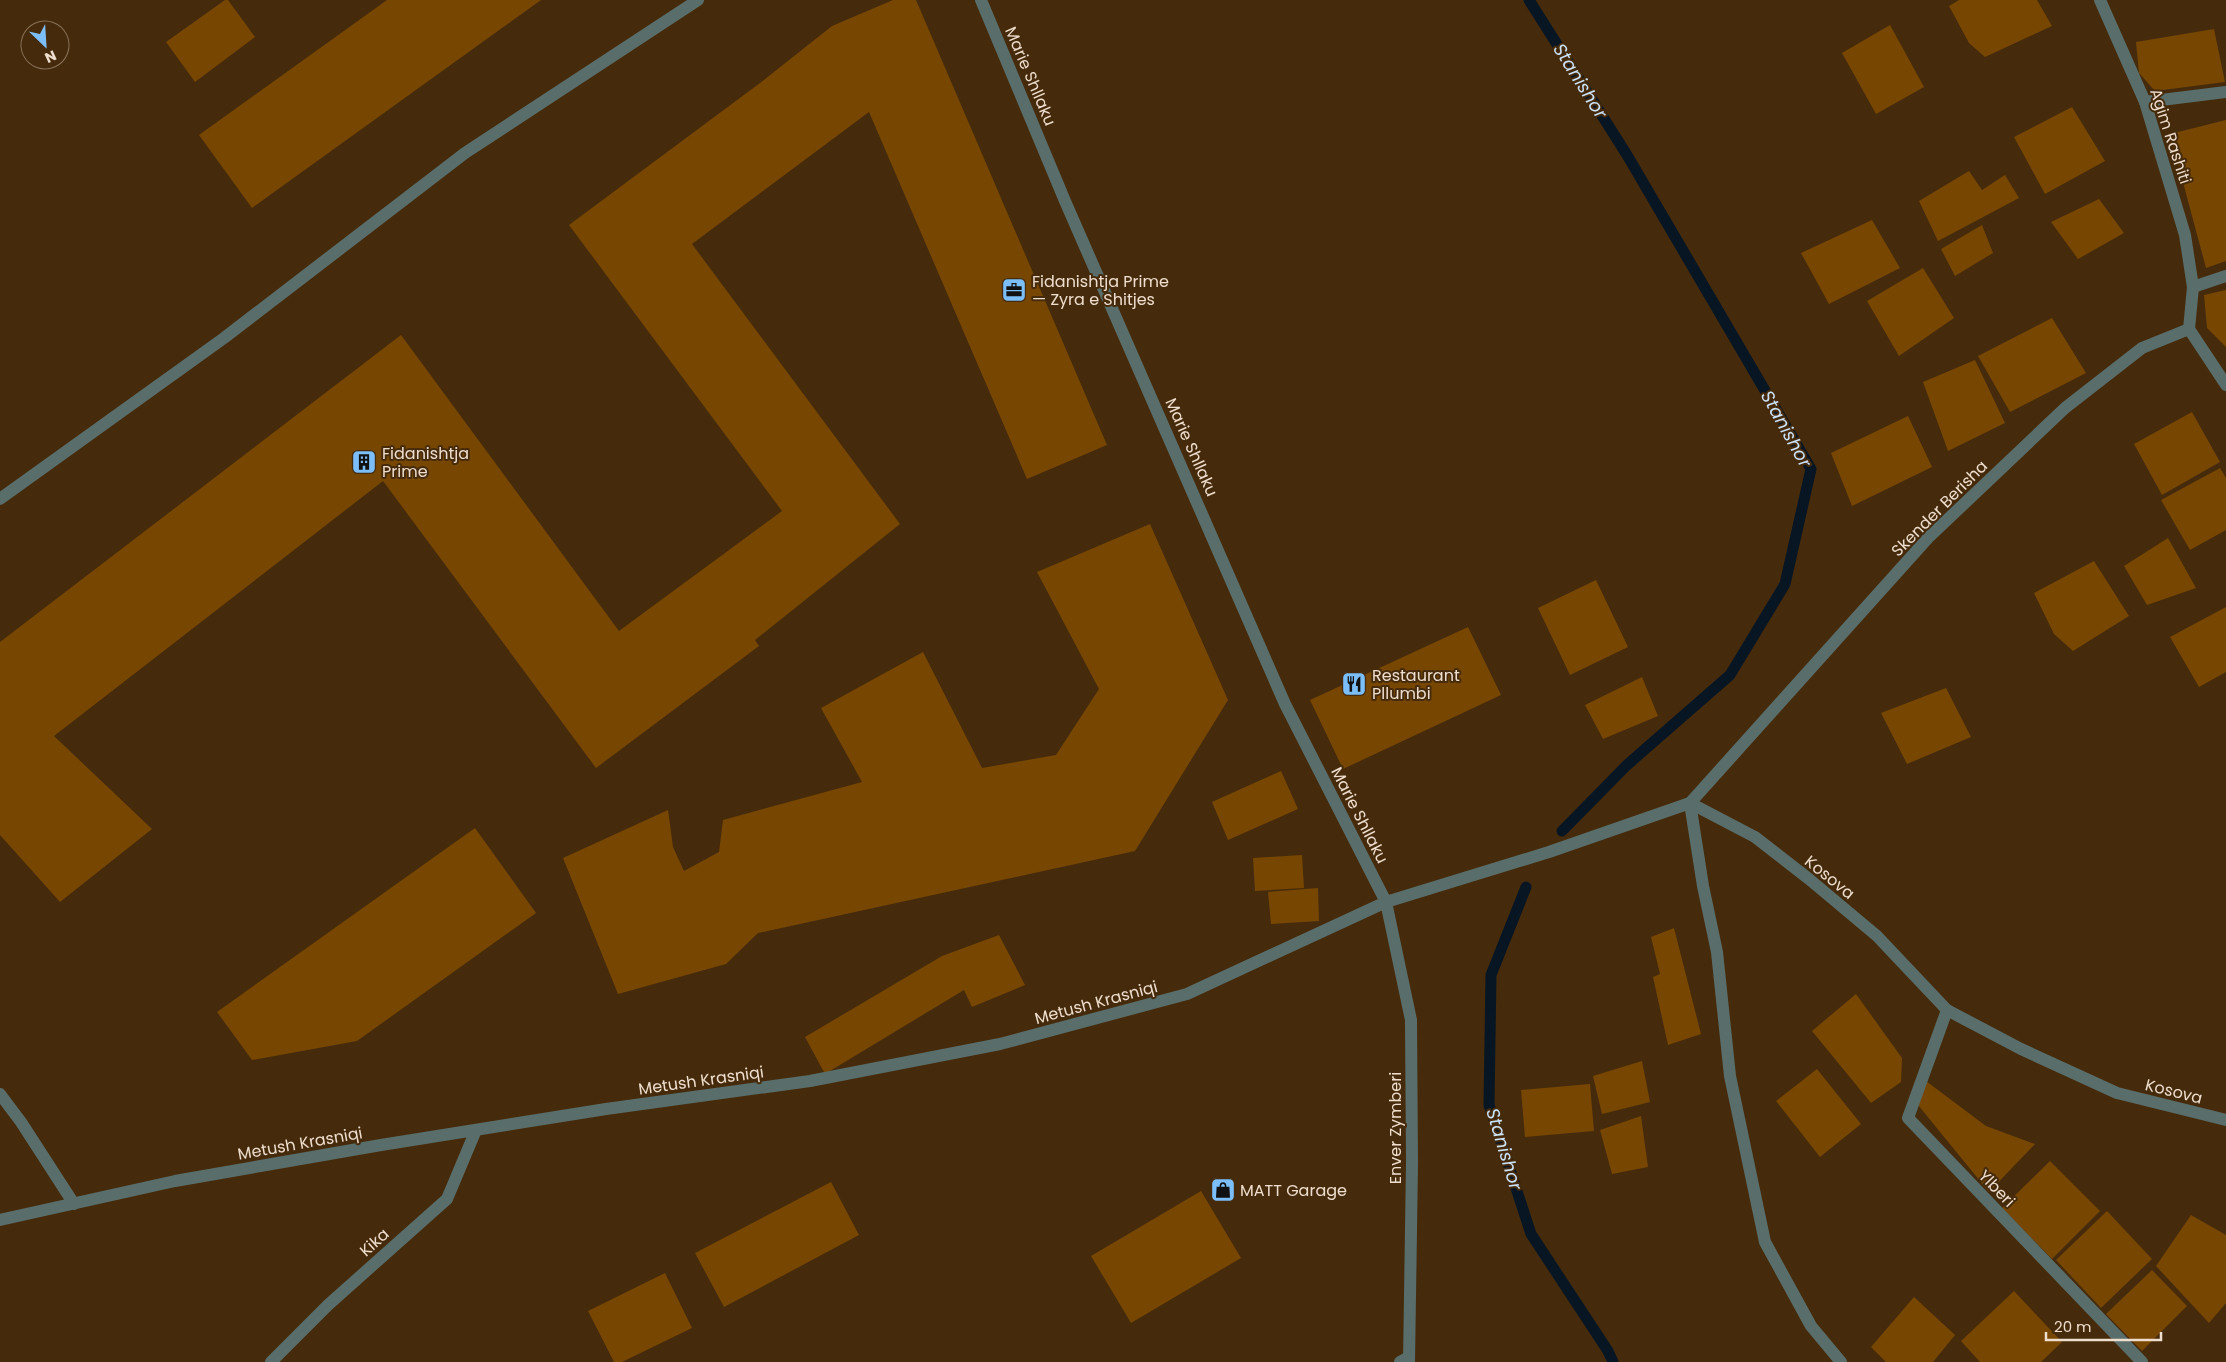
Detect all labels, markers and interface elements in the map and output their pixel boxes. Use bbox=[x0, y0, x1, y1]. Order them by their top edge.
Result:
north arrow bbox=[20, 20, 70, 70]
street label: Marie Shllaku bbox=[999, 23, 1062, 129]
water label: Stanishor bbox=[1547, 38, 1614, 124]
text: N bbox=[41, 45, 59, 68]
street label: Agim Rashiti bbox=[2144, 85, 2197, 187]
place label: Fidanishtja Prime — Zyra e Shitjes bbox=[1032, 270, 1169, 311]
office icon: Fidanishtja Prime — Zyra e Shitjes bbox=[1001, 277, 1027, 303]
water label: Stanishor bbox=[1755, 386, 1818, 473]
street label: Marie Shllaku bbox=[1160, 394, 1224, 500]
place label: Fidanishtja Prime bbox=[382, 442, 469, 483]
building icon: Fidanishtja Prime bbox=[351, 449, 377, 475]
street label: Skender Berisha bbox=[1886, 455, 1993, 562]
place label: Restaurant Pllumbi bbox=[1372, 664, 1460, 705]
restaurant icon: Restaurant Pllumbi bbox=[1341, 671, 1367, 697]
street label: Marie Shllaku bbox=[1325, 763, 1394, 867]
street label: Kosova bbox=[1800, 850, 1860, 905]
street label: Metush Krasniqi bbox=[1032, 975, 1160, 1030]
street label: Metush Krasniqi bbox=[637, 1060, 765, 1101]
street label: Enver Zymberi bbox=[1384, 1072, 1407, 1184]
street label: Kosova bbox=[2143, 1073, 2205, 1110]
water label: Stanishor bbox=[1480, 1105, 1529, 1194]
street label: Metush Krasniqi bbox=[236, 1121, 364, 1166]
street label: Ylberi bbox=[1973, 1165, 2020, 1212]
shop icon: MATT Garage bbox=[1210, 1177, 1236, 1203]
place label: MATT Garage bbox=[1240, 1179, 1347, 1202]
street label: Kika bbox=[355, 1223, 394, 1262]
scale bar bbox=[2046, 1310, 2161, 1342]
text: 20 m bbox=[2054, 1316, 2092, 1337]

